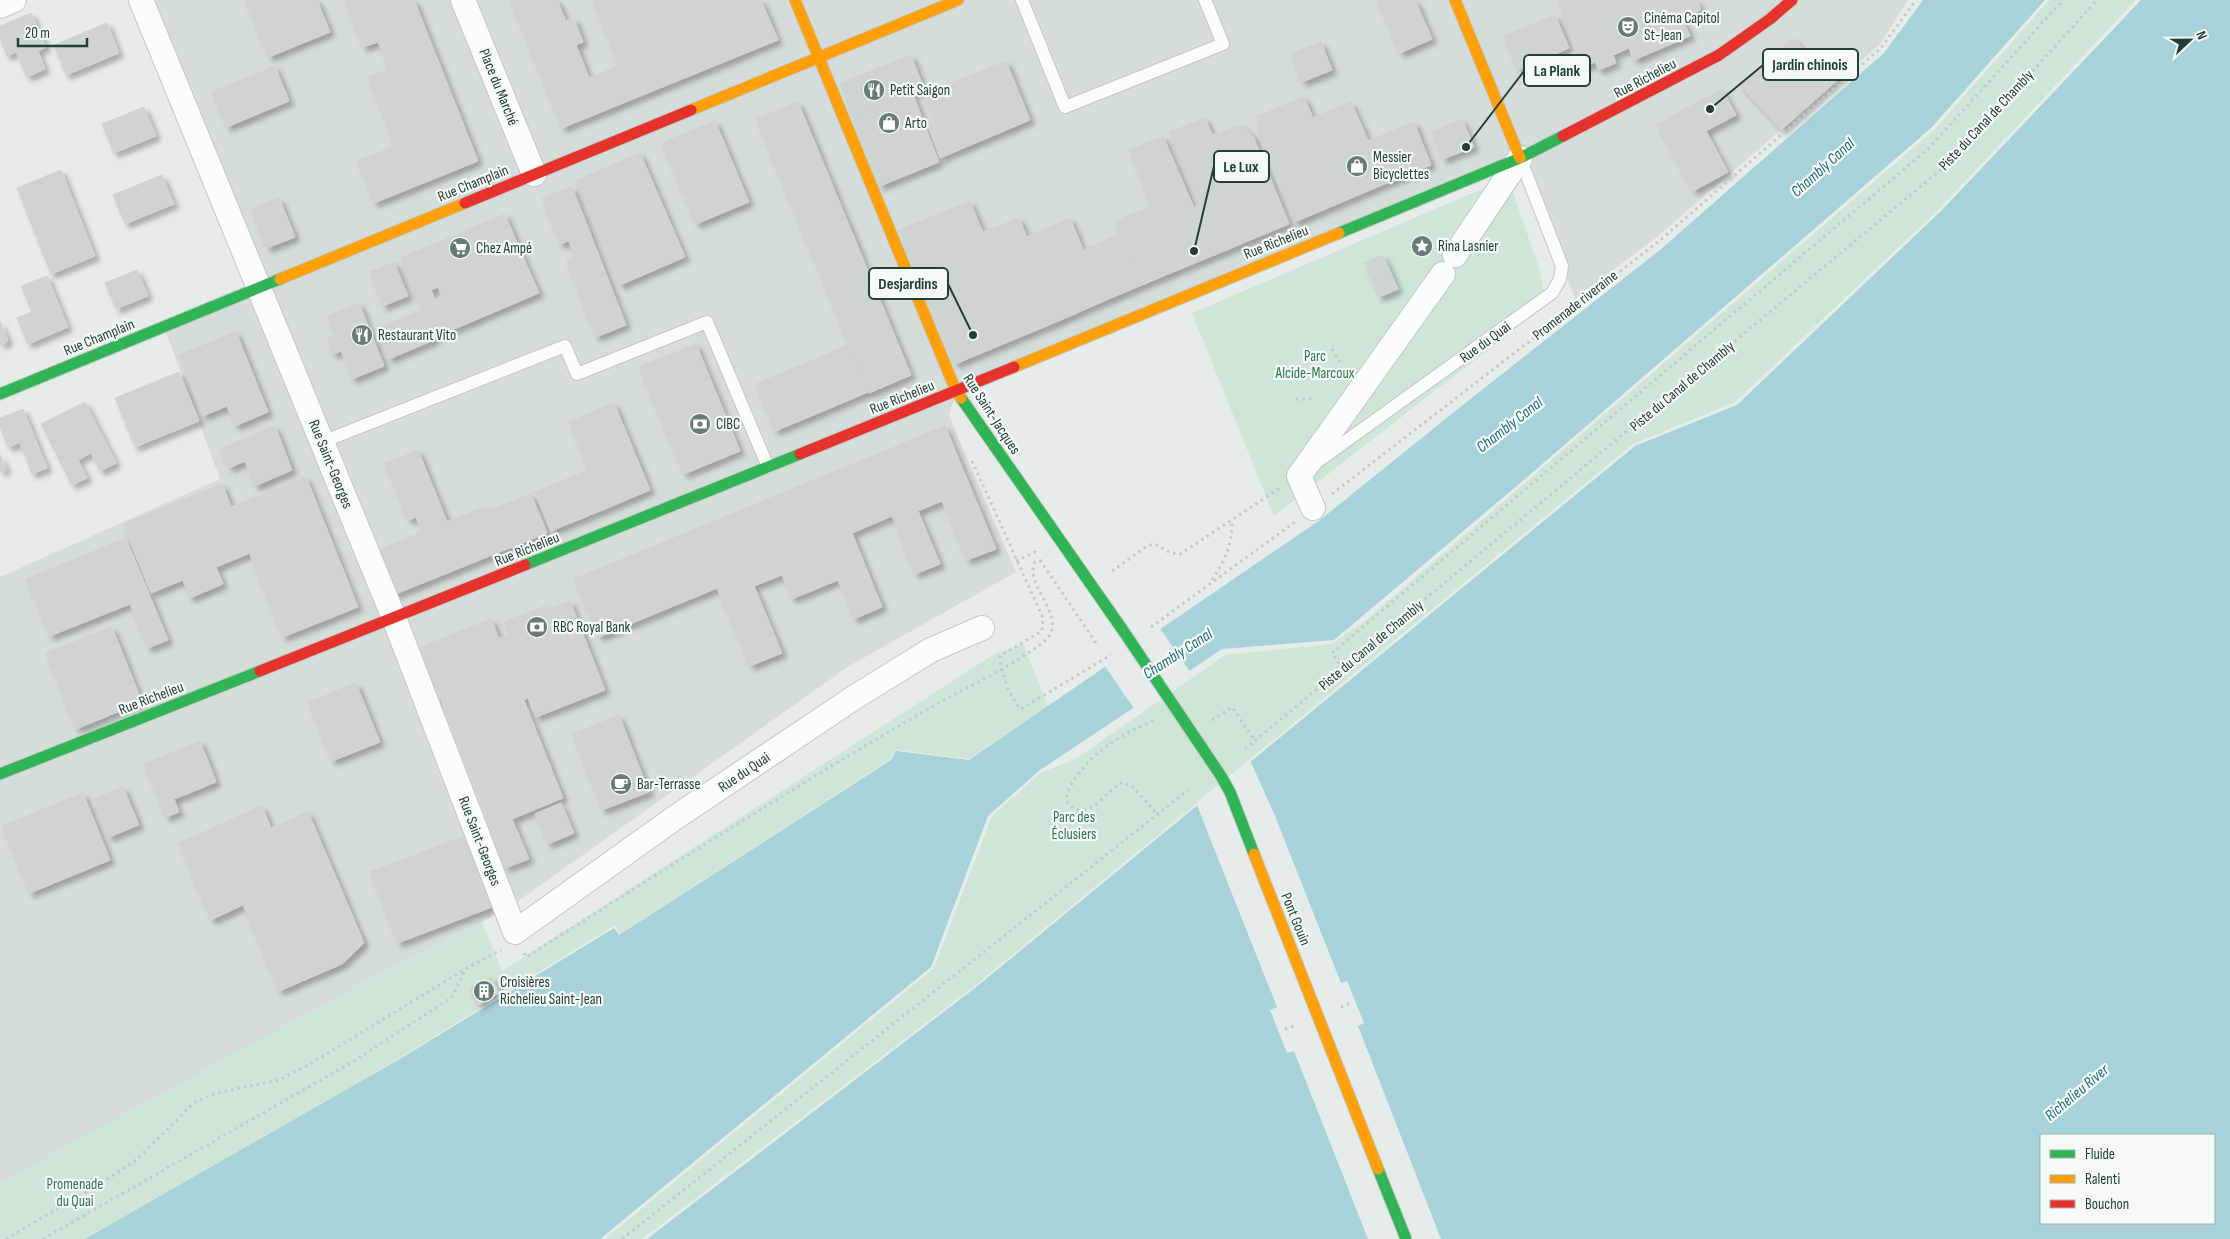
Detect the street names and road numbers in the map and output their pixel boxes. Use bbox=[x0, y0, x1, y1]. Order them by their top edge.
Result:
street label: Place du Marché bbox=[474, 46, 523, 128]
street label: Rue Richelieu bbox=[1611, 54, 1680, 103]
street label: Piste du Canal de Chambly bbox=[1935, 66, 2038, 175]
street label: Rue Champlain bbox=[435, 161, 511, 206]
street label: Rue Richelieu bbox=[1241, 221, 1311, 264]
street label: Promenade riveraine bbox=[1529, 266, 1622, 345]
street label: Rue Champlain bbox=[61, 315, 137, 360]
street label: Rue du Quai bbox=[1456, 317, 1515, 367]
street label: Piste du Canal de Chambly bbox=[1626, 337, 1739, 436]
street label: Rue Saint-Jacques bbox=[959, 370, 1025, 458]
street label: Rue Richelieu bbox=[867, 376, 937, 419]
street label: Rue Saint-Georges bbox=[304, 417, 357, 511]
street label: Rue Richelieu bbox=[492, 528, 562, 571]
street label: Piste du Canal de Chambly bbox=[1315, 596, 1428, 695]
street label: Rue Richelieu bbox=[116, 677, 186, 720]
street label: Rue du Quai bbox=[715, 748, 774, 797]
street label: Rue Saint-Georges bbox=[454, 794, 505, 889]
street label: Pont Gouin bbox=[1276, 890, 1315, 948]

